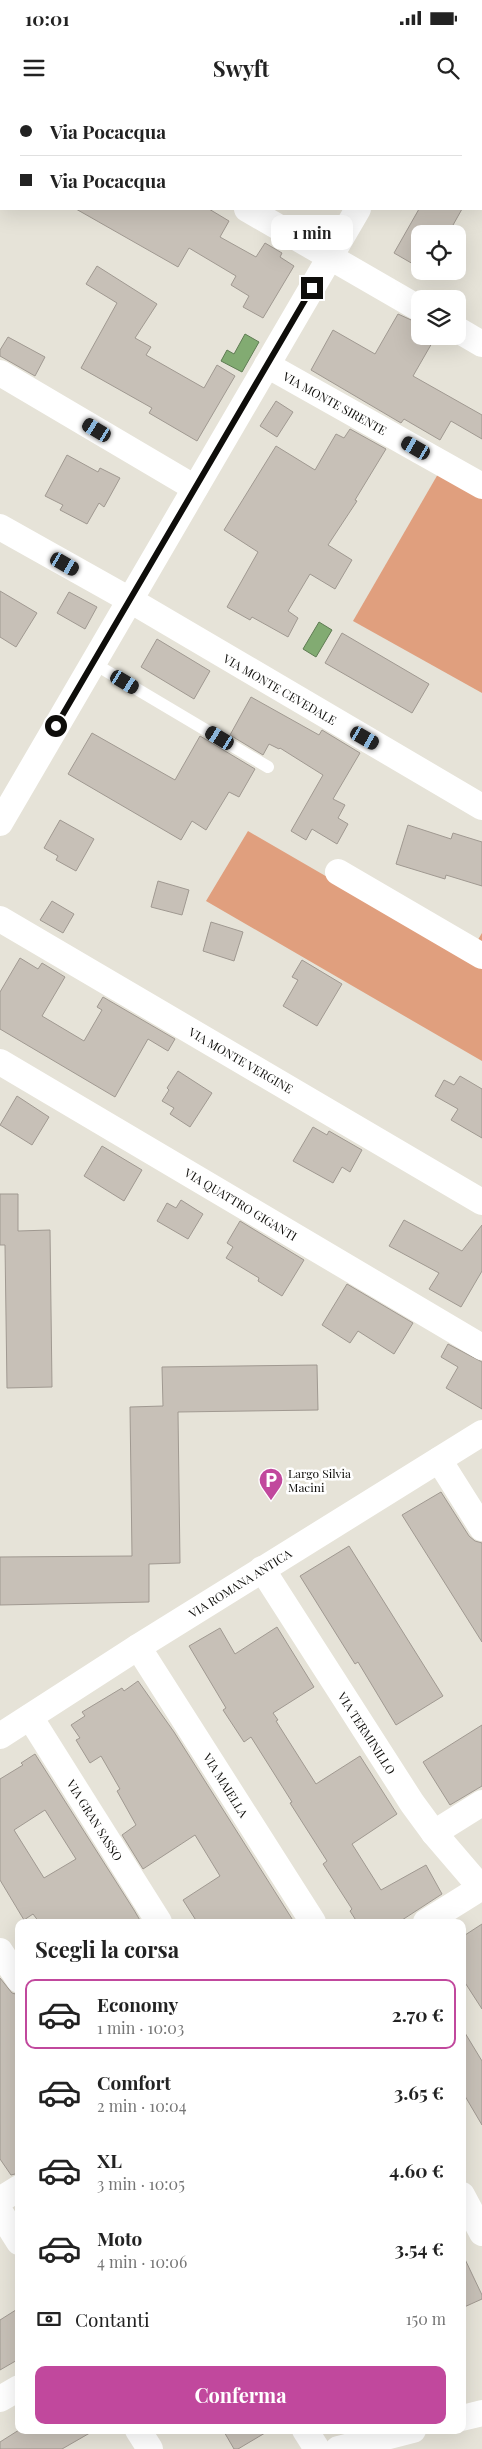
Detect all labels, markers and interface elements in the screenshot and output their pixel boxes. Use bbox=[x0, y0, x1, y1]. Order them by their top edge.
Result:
text: 10:01 bbox=[25, 5, 70, 31]
text: Swyft bbox=[213, 53, 269, 83]
icon: menu bbox=[20, 54, 48, 82]
icon: search bbox=[434, 54, 462, 82]
text: Via Pocacqua bbox=[50, 118, 166, 144]
text: Via Pocacqua bbox=[50, 167, 166, 193]
callout: 1 min bbox=[271, 216, 353, 250]
text: 1 min bbox=[292, 222, 332, 243]
map controls bbox=[411, 225, 466, 345]
button: locate bbox=[411, 225, 466, 280]
route end bbox=[301, 277, 323, 299]
button: layers bbox=[411, 290, 466, 345]
street label: VIA MONTE SIRENTE bbox=[279, 367, 390, 438]
car bbox=[80, 416, 113, 444]
car bbox=[399, 434, 432, 462]
car bbox=[48, 550, 81, 578]
street label: VIA MONTE CEVEDALE bbox=[220, 650, 339, 728]
car bbox=[108, 668, 141, 696]
route start bbox=[45, 715, 67, 737]
car bbox=[203, 724, 236, 752]
car bbox=[348, 724, 381, 752]
street label: VIA MONTE VERGINE bbox=[185, 1023, 296, 1096]
street label: VIA QUATTRO GIGANTI bbox=[181, 1164, 300, 1244]
place label: Largo Silvia Macini bbox=[288, 1465, 351, 1495]
parking icon: Largo Silvia Macini bbox=[258, 1467, 284, 1501]
street label: VIA ROMANA ANTICA bbox=[185, 1545, 295, 1622]
street label: VIA TERMINILLO bbox=[334, 1688, 399, 1777]
street label: VIA MAIELLA bbox=[199, 1749, 252, 1821]
street label: VIA GRAN SASSO bbox=[63, 1775, 126, 1864]
text: Scegli la corsa bbox=[35, 1934, 179, 1964]
text: Economy bbox=[97, 1991, 178, 2017]
icon: car bbox=[37, 1992, 82, 2037]
text: 2.70 € bbox=[392, 2001, 444, 2027]
text: 1 min · 10:03 bbox=[97, 2017, 184, 2038]
text: Comfort bbox=[97, 2069, 171, 2095]
icon: car bbox=[37, 2070, 82, 2115]
text: 3.65 € bbox=[394, 2079, 444, 2105]
text: 2 min · 10:04 bbox=[97, 2095, 187, 2116]
text: XL bbox=[97, 2147, 122, 2173]
icon: car bbox=[37, 2148, 82, 2193]
text: 4.60 € bbox=[389, 2157, 444, 2183]
text: 3 min · 10:05 bbox=[97, 2173, 185, 2194]
text: Moto bbox=[97, 2225, 142, 2251]
icon: car bbox=[37, 2226, 82, 2271]
text: 3.54 € bbox=[395, 2235, 444, 2261]
text: 4 min · 10:06 bbox=[97, 2251, 187, 2272]
icon: cash bbox=[35, 2305, 63, 2333]
text: Contanti bbox=[75, 2306, 150, 2332]
text: 150 m bbox=[406, 2308, 446, 2329]
button: Conferma bbox=[35, 2366, 446, 2424]

